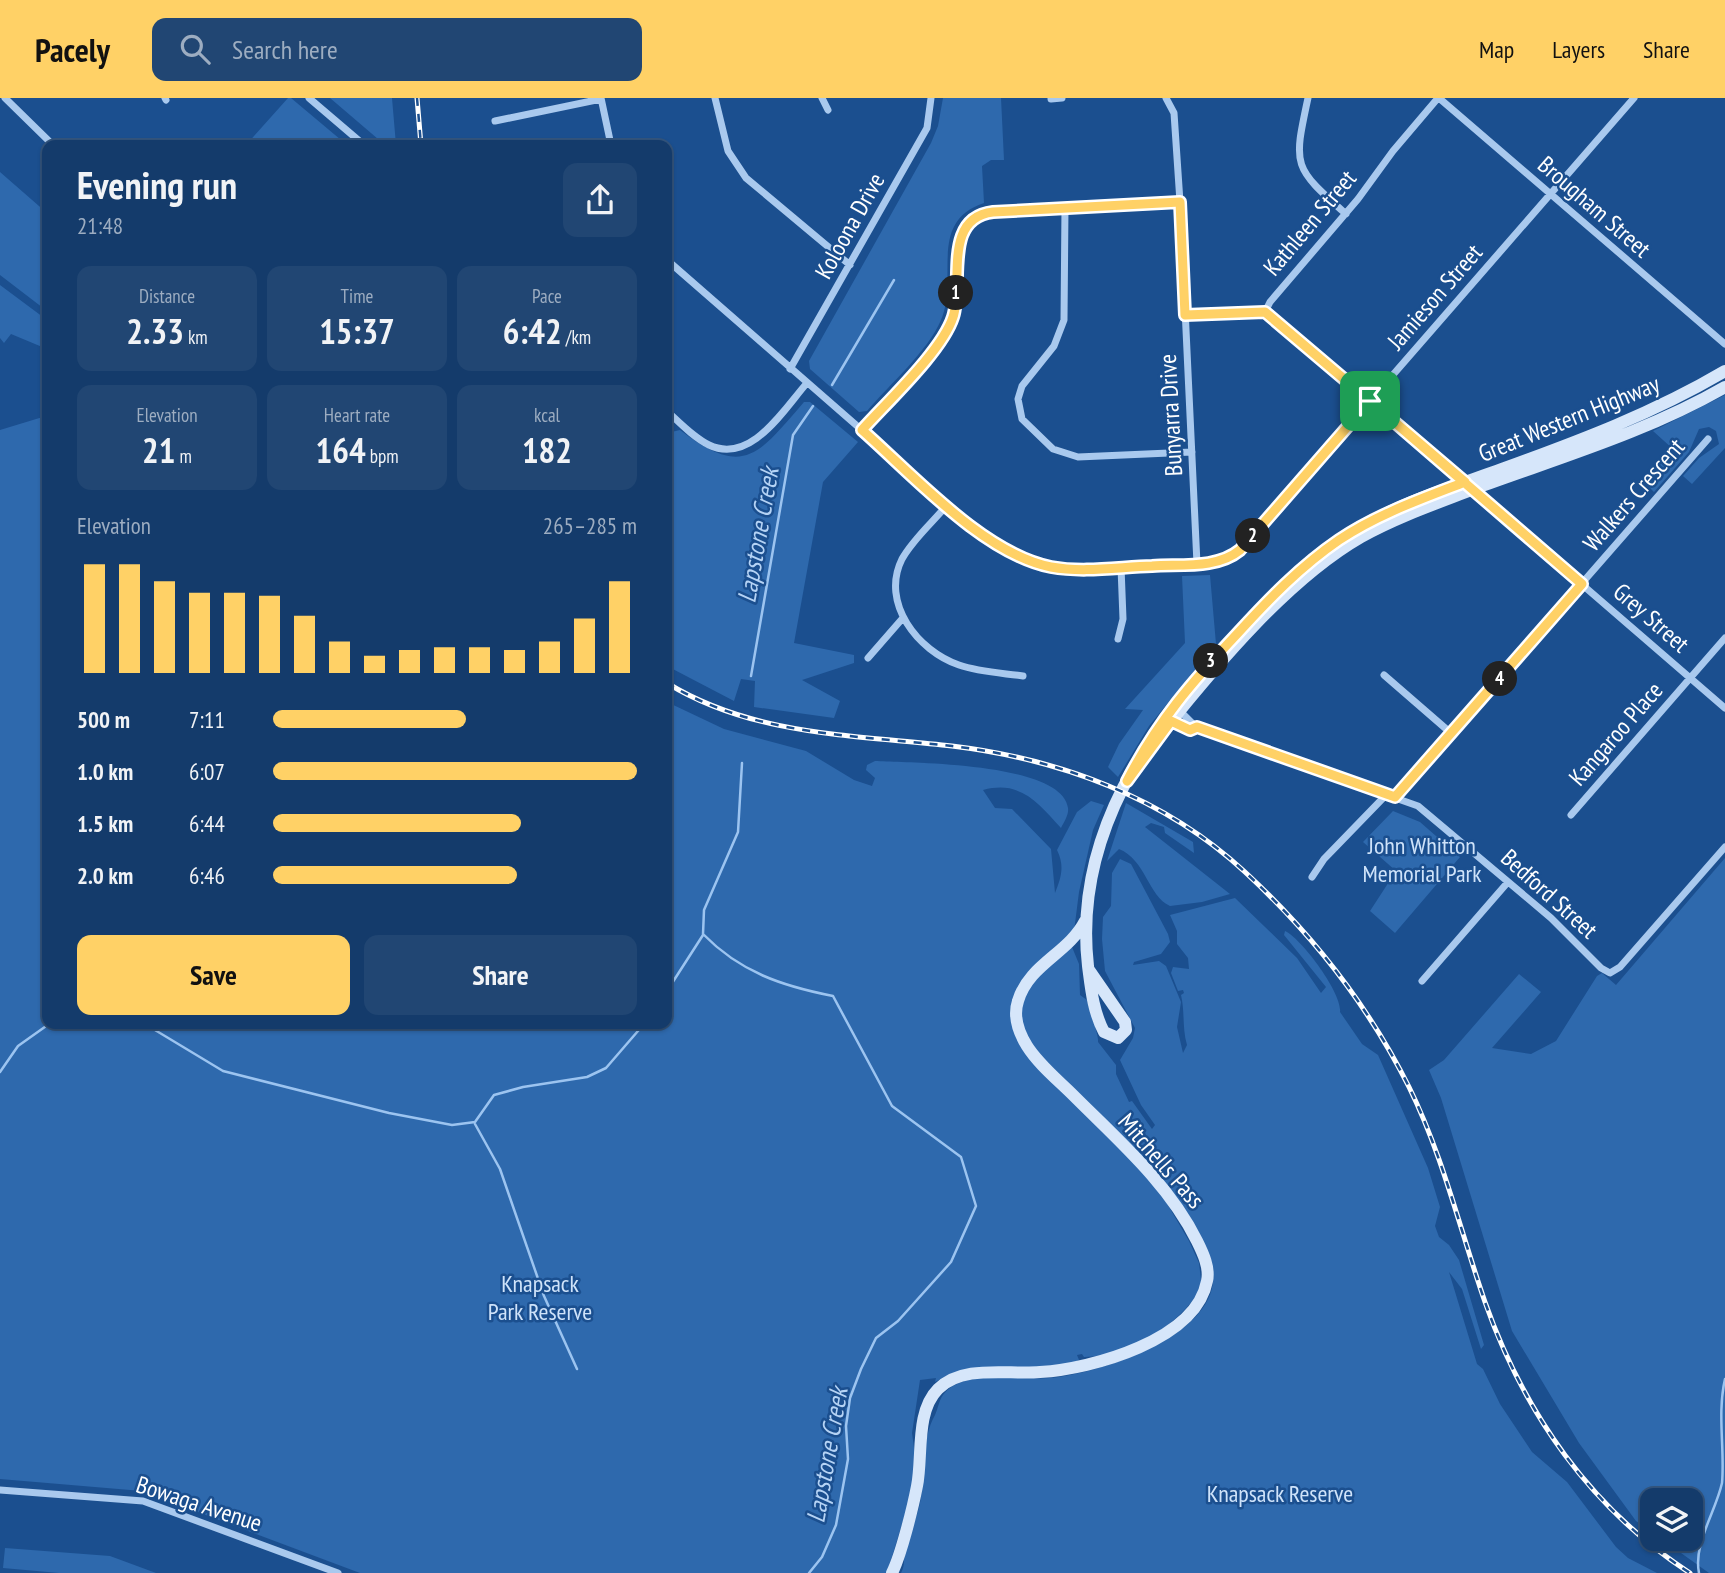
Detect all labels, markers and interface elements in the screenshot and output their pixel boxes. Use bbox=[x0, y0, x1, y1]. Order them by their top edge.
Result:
search box bbox=[152, 18, 642, 81]
text: Pacely bbox=[35, 28, 110, 71]
icon: search bbox=[176, 30, 214, 68]
text: Search here bbox=[232, 33, 338, 66]
text: Map bbox=[1479, 34, 1514, 65]
text: Layers bbox=[1552, 34, 1605, 65]
text: Share bbox=[1643, 34, 1690, 65]
street label: Brougham Street bbox=[1531, 149, 1657, 264]
text: Evening run bbox=[77, 160, 237, 209]
button: share bbox=[563, 163, 637, 237]
street label: Kathleen Street bbox=[1256, 163, 1363, 282]
street label: Koloona Drive bbox=[808, 167, 891, 284]
text: 21:48 bbox=[77, 211, 123, 240]
street label: Jamieson Street bbox=[1380, 237, 1489, 357]
pin: 1 bbox=[939, 276, 974, 310]
text: 1 bbox=[951, 280, 960, 304]
text: Distance bbox=[139, 284, 195, 308]
text: Time bbox=[341, 284, 373, 308]
text: Pace bbox=[532, 284, 562, 308]
text: 2.33 bbox=[126, 308, 184, 354]
text: 15:37 bbox=[319, 308, 395, 354]
text: 6:42 bbox=[503, 308, 562, 354]
text: km bbox=[184, 325, 208, 349]
text: /km bbox=[562, 325, 591, 349]
street label: Bunyarra Drive bbox=[1152, 353, 1189, 477]
street label: Great Western Highway bbox=[1474, 368, 1664, 469]
pin bbox=[1340, 371, 1400, 431]
icon: arrive bbox=[1351, 382, 1389, 420]
text: Elevation bbox=[137, 403, 197, 427]
text: Heart rate bbox=[324, 403, 390, 427]
text: kcal bbox=[534, 403, 560, 427]
text: 21 bbox=[142, 427, 176, 473]
text: 164 bbox=[315, 427, 366, 473]
text: 182 bbox=[522, 427, 572, 473]
street label: Walkers Crescent bbox=[1576, 431, 1691, 558]
text: m bbox=[176, 444, 192, 468]
text: bpm bbox=[366, 444, 399, 468]
water label: Lapstone Creek bbox=[729, 462, 786, 605]
text: Elevation bbox=[77, 511, 151, 540]
text: 265–285 m bbox=[543, 511, 637, 540]
pin: 2 bbox=[1236, 518, 1270, 554]
text: 2 bbox=[1248, 523, 1257, 547]
street label: Grey Street bbox=[1607, 576, 1696, 659]
pin: 3 bbox=[1194, 644, 1228, 678]
text: 3 bbox=[1206, 648, 1215, 672]
pin: 4 bbox=[1482, 662, 1518, 696]
text: 4 bbox=[1495, 666, 1504, 690]
street label: Kangaroo Place bbox=[1562, 675, 1669, 792]
text: 500 m bbox=[77, 705, 130, 734]
text: 7:11 bbox=[189, 705, 225, 734]
text: 1.0 km bbox=[77, 757, 133, 786]
text: 6:07 bbox=[189, 757, 225, 786]
text: 1.5 km bbox=[77, 809, 133, 838]
text: 6:44 bbox=[189, 809, 225, 838]
park label: John Whitton Memorial Park bbox=[1363, 830, 1482, 889]
street label: Bedford Street bbox=[1494, 842, 1604, 945]
text: 2.0 km bbox=[77, 861, 133, 890]
text: 6:46 bbox=[189, 861, 225, 890]
button: Save bbox=[77, 935, 350, 1015]
button: Share bbox=[364, 935, 637, 1015]
street label: Mitchells Pass bbox=[1112, 1107, 1211, 1215]
park label: Knapsack Park Reserve bbox=[488, 1268, 592, 1327]
water label: Lapstone Creek bbox=[798, 1382, 855, 1525]
street label: Bowaga Avenue bbox=[132, 1469, 266, 1538]
park label: Knapsack Reserve bbox=[1207, 1478, 1353, 1509]
map controls bbox=[1640, 1488, 1703, 1551]
button: layers bbox=[1640, 1488, 1703, 1551]

